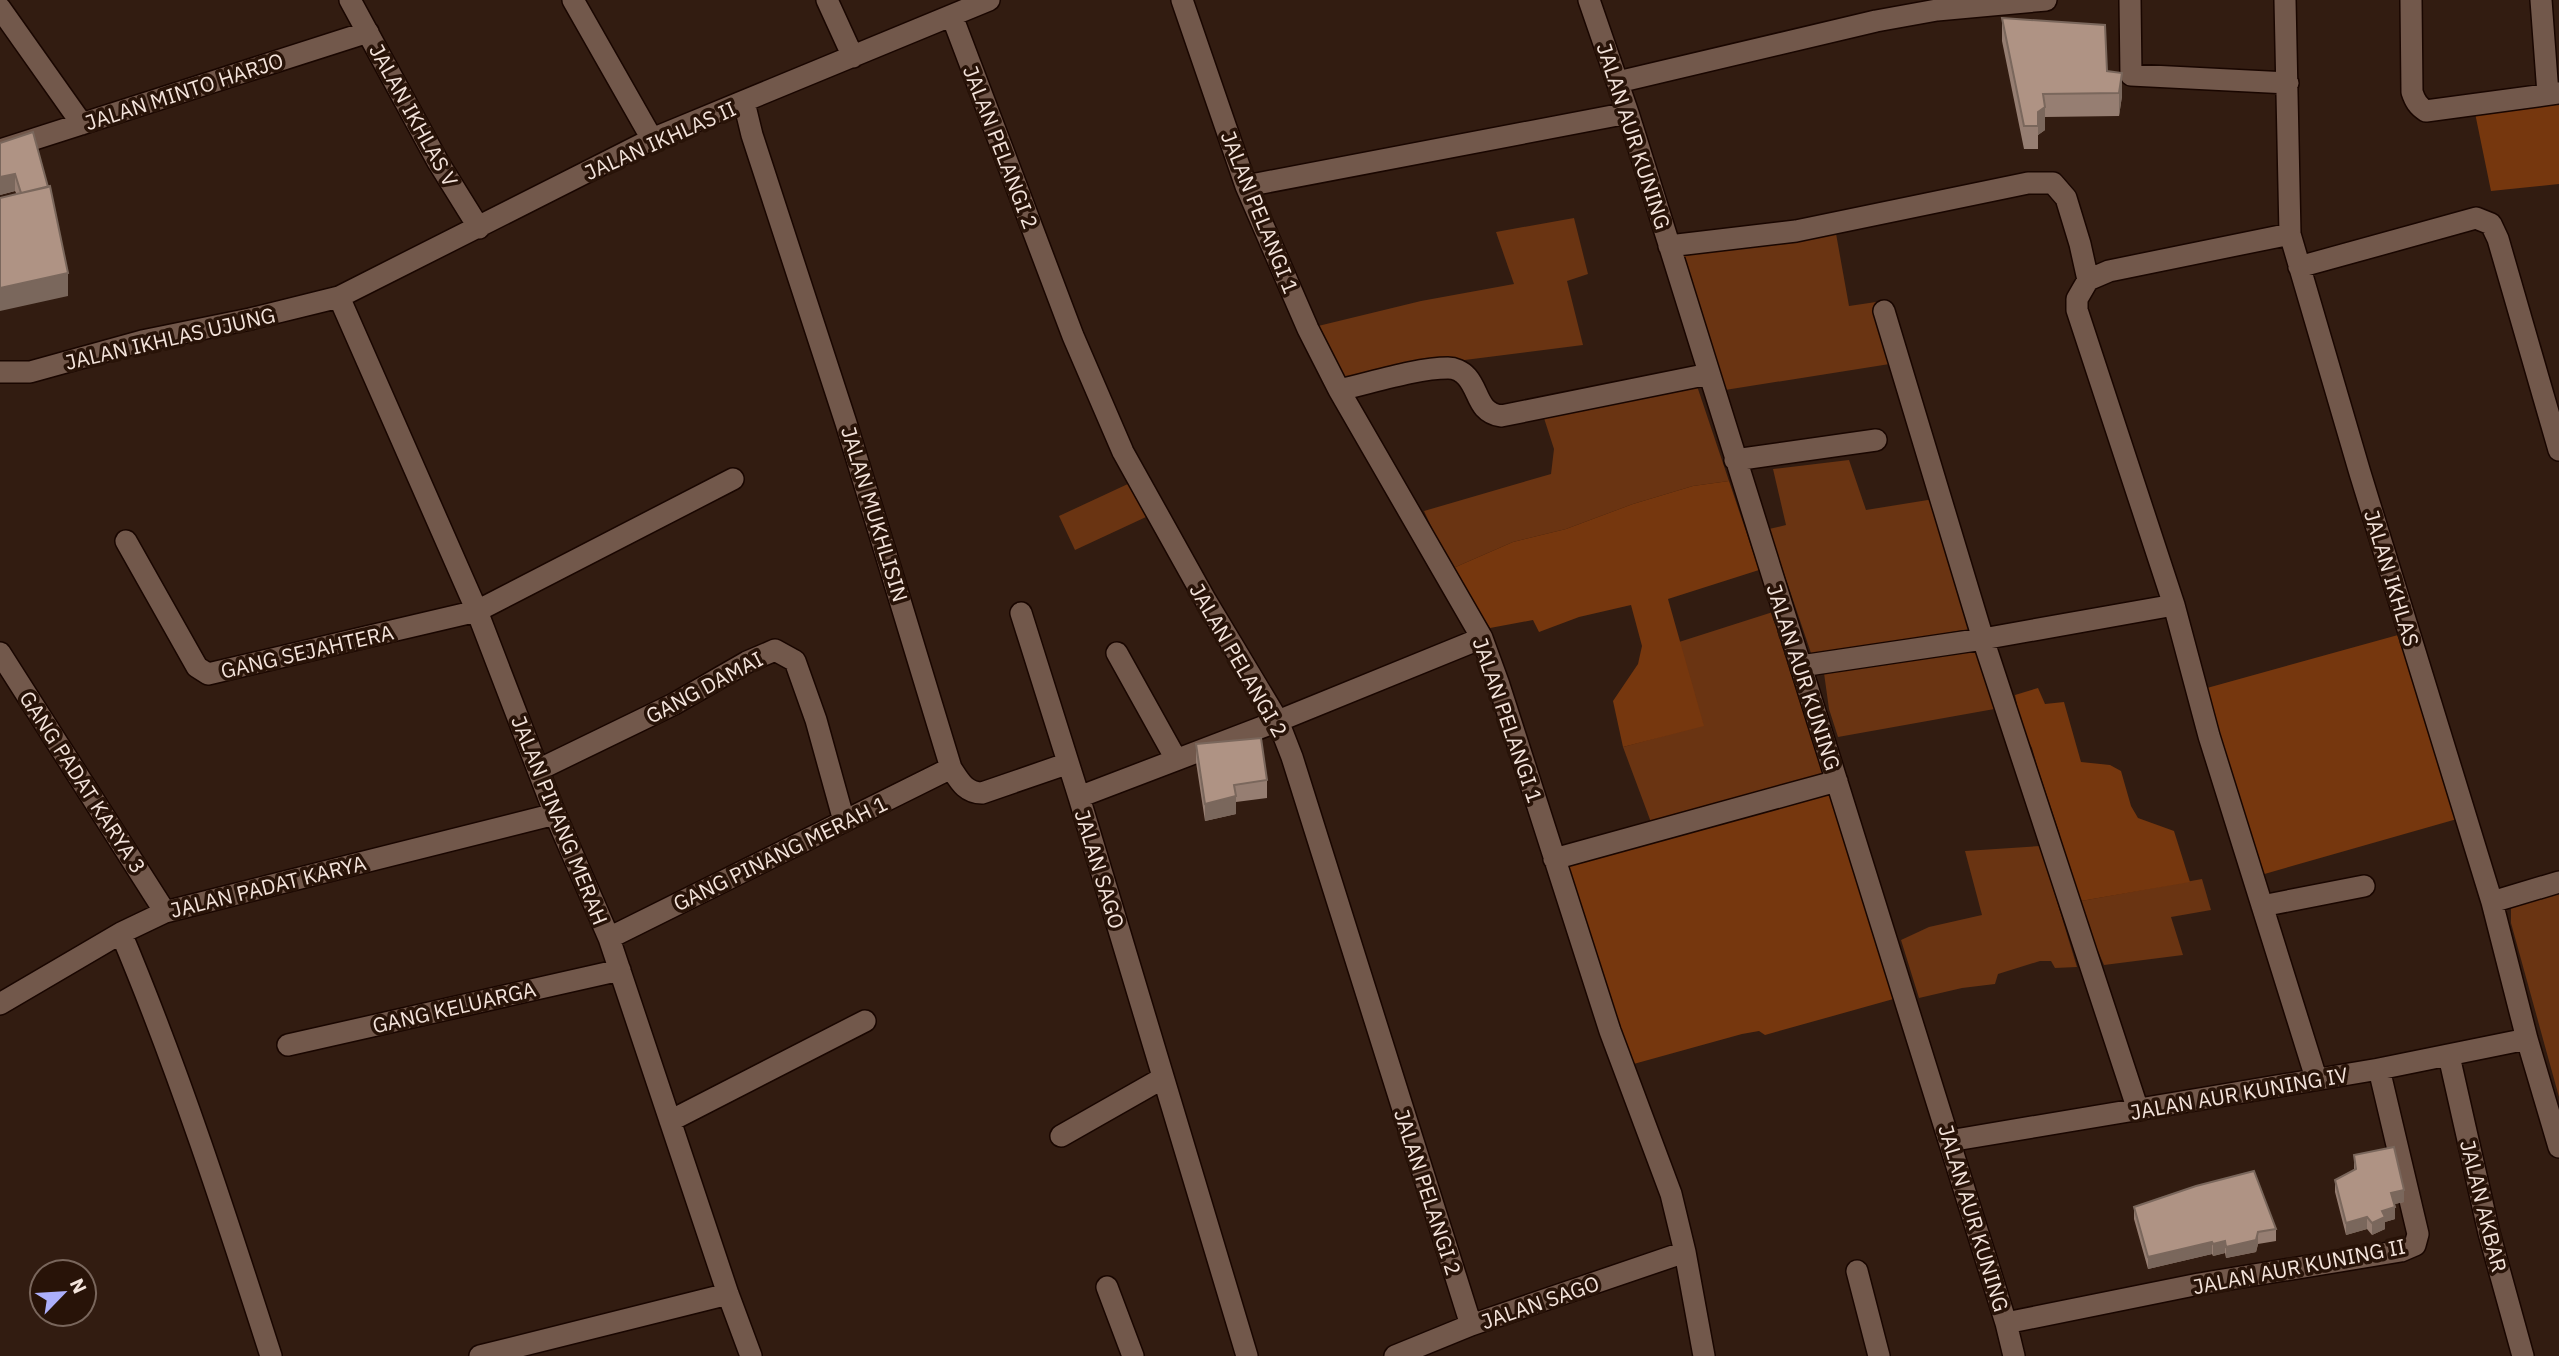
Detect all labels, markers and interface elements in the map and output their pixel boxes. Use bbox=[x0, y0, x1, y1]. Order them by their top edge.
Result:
street label: JALAN IKHLAS V bbox=[363, 39, 465, 192]
street label: JALAN AUR KUNING bbox=[1591, 39, 1677, 233]
street label: JALAN MINTO HARJO bbox=[81, 46, 287, 136]
street label: JALAN PELANGI 2 bbox=[957, 61, 1045, 233]
street label: JALAN IKHLAS II bbox=[580, 94, 740, 186]
street label: JALAN PELANGI 1 bbox=[1215, 127, 1305, 297]
street label: JALAN IKHLAS UJUNG bbox=[62, 300, 278, 376]
street label: JALAN MUKHLISIN bbox=[835, 423, 915, 605]
street label: JALAN IKHLAS bbox=[2358, 506, 2426, 650]
street label: JALAN PELANGI 2 bbox=[1184, 578, 1294, 742]
street label: JALAN AUR KUNING bbox=[1761, 580, 1847, 774]
street label: GANG SEJAHTERA bbox=[218, 617, 396, 685]
street label: JALAN PELANGI 1 bbox=[1467, 634, 1549, 806]
street label: GANG DAMAI bbox=[641, 644, 767, 730]
street label: GANG PADAT KARYA 3 bbox=[13, 685, 153, 879]
street label: JALAN PINANG MERAH bbox=[505, 711, 615, 929]
street label: GANG PINANG MERAH 1 bbox=[668, 789, 892, 917]
street label: JALAN SAGO bbox=[1069, 806, 1131, 932]
street label: JALAN PADAT KARYA bbox=[167, 848, 369, 924]
street label: GANG KELUARGA bbox=[370, 975, 538, 1039]
street label: JALAN AUR KUNING IV bbox=[2128, 1060, 2350, 1126]
street label: JALAN PELANGI 2 bbox=[1388, 1105, 1468, 1279]
street label: JALAN AUR KUNING bbox=[1932, 1121, 2016, 1315]
street label: JALAN AKBAR bbox=[2454, 1137, 2514, 1275]
street label: JALAN AUR KUNING II bbox=[2190, 1232, 2408, 1300]
north arrow bbox=[28, 1258, 98, 1328]
street label: JALAN SAGO bbox=[1477, 1269, 1603, 1335]
text: N bbox=[65, 1275, 92, 1297]

